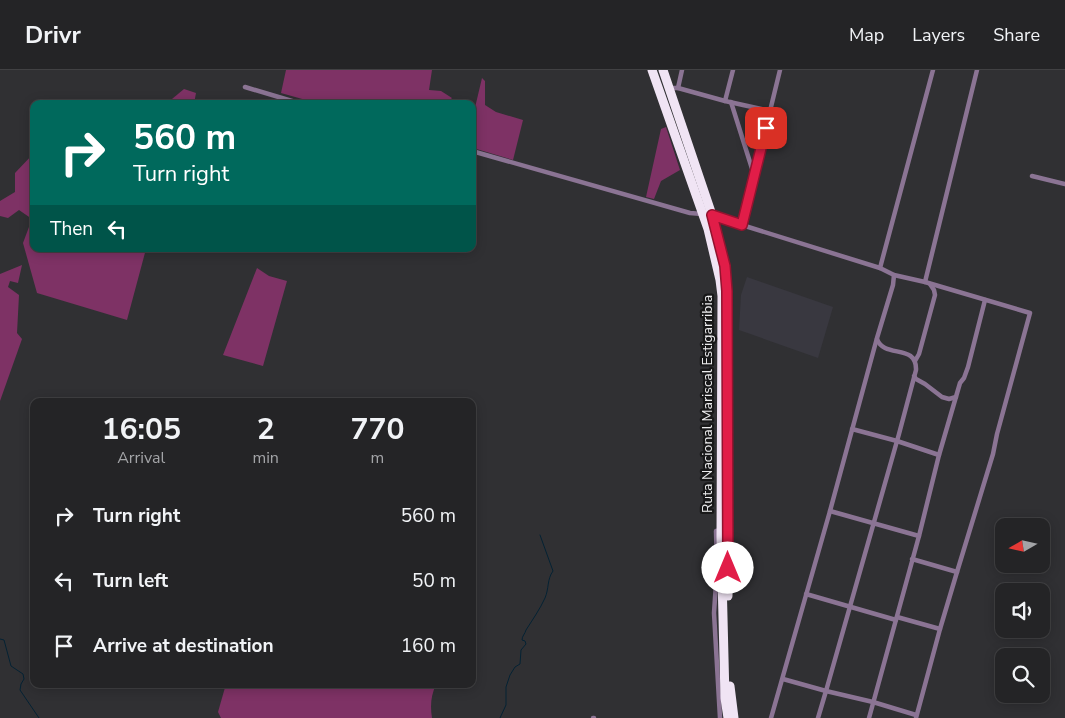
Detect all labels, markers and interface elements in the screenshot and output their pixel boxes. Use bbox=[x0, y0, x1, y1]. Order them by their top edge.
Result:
text: Drivr bbox=[25, 19, 81, 51]
text: Map bbox=[849, 23, 884, 47]
text: Layers bbox=[912, 23, 965, 47]
text: Share bbox=[993, 23, 1040, 47]
pin bbox=[745, 107, 787, 149]
text: 560 m bbox=[133, 114, 236, 161]
icon: arrive bbox=[752, 114, 780, 142]
icon: right bbox=[50, 120, 115, 185]
text: Turn right bbox=[133, 159, 229, 189]
icon: left bbox=[103, 215, 131, 243]
text: Then bbox=[50, 216, 93, 242]
street label: Ruta Nacional Mariscal Estigarribia bbox=[698, 295, 717, 513]
text: 16:05 bbox=[102, 409, 181, 450]
text: 2 bbox=[257, 409, 275, 450]
text: 770 bbox=[350, 409, 404, 450]
text: Arrival bbox=[117, 447, 165, 469]
text: min bbox=[252, 447, 279, 469]
text: m bbox=[371, 447, 384, 469]
icon: right bbox=[50, 502, 78, 530]
text: Turn right bbox=[93, 503, 180, 529]
text: 560 m bbox=[401, 503, 456, 529]
north arrow bbox=[995, 518, 1050, 572]
map controls bbox=[995, 518, 1050, 703]
position arrow bbox=[701, 541, 753, 593]
icon: left bbox=[50, 567, 78, 595]
text: Turn left bbox=[93, 568, 168, 594]
text: 50 m bbox=[412, 568, 456, 594]
button: sound bbox=[995, 583, 1050, 638]
icon: arrive bbox=[50, 632, 78, 660]
text: Arrive at destination bbox=[93, 633, 274, 659]
text: 160 m bbox=[401, 633, 456, 659]
button: search bbox=[995, 648, 1050, 703]

